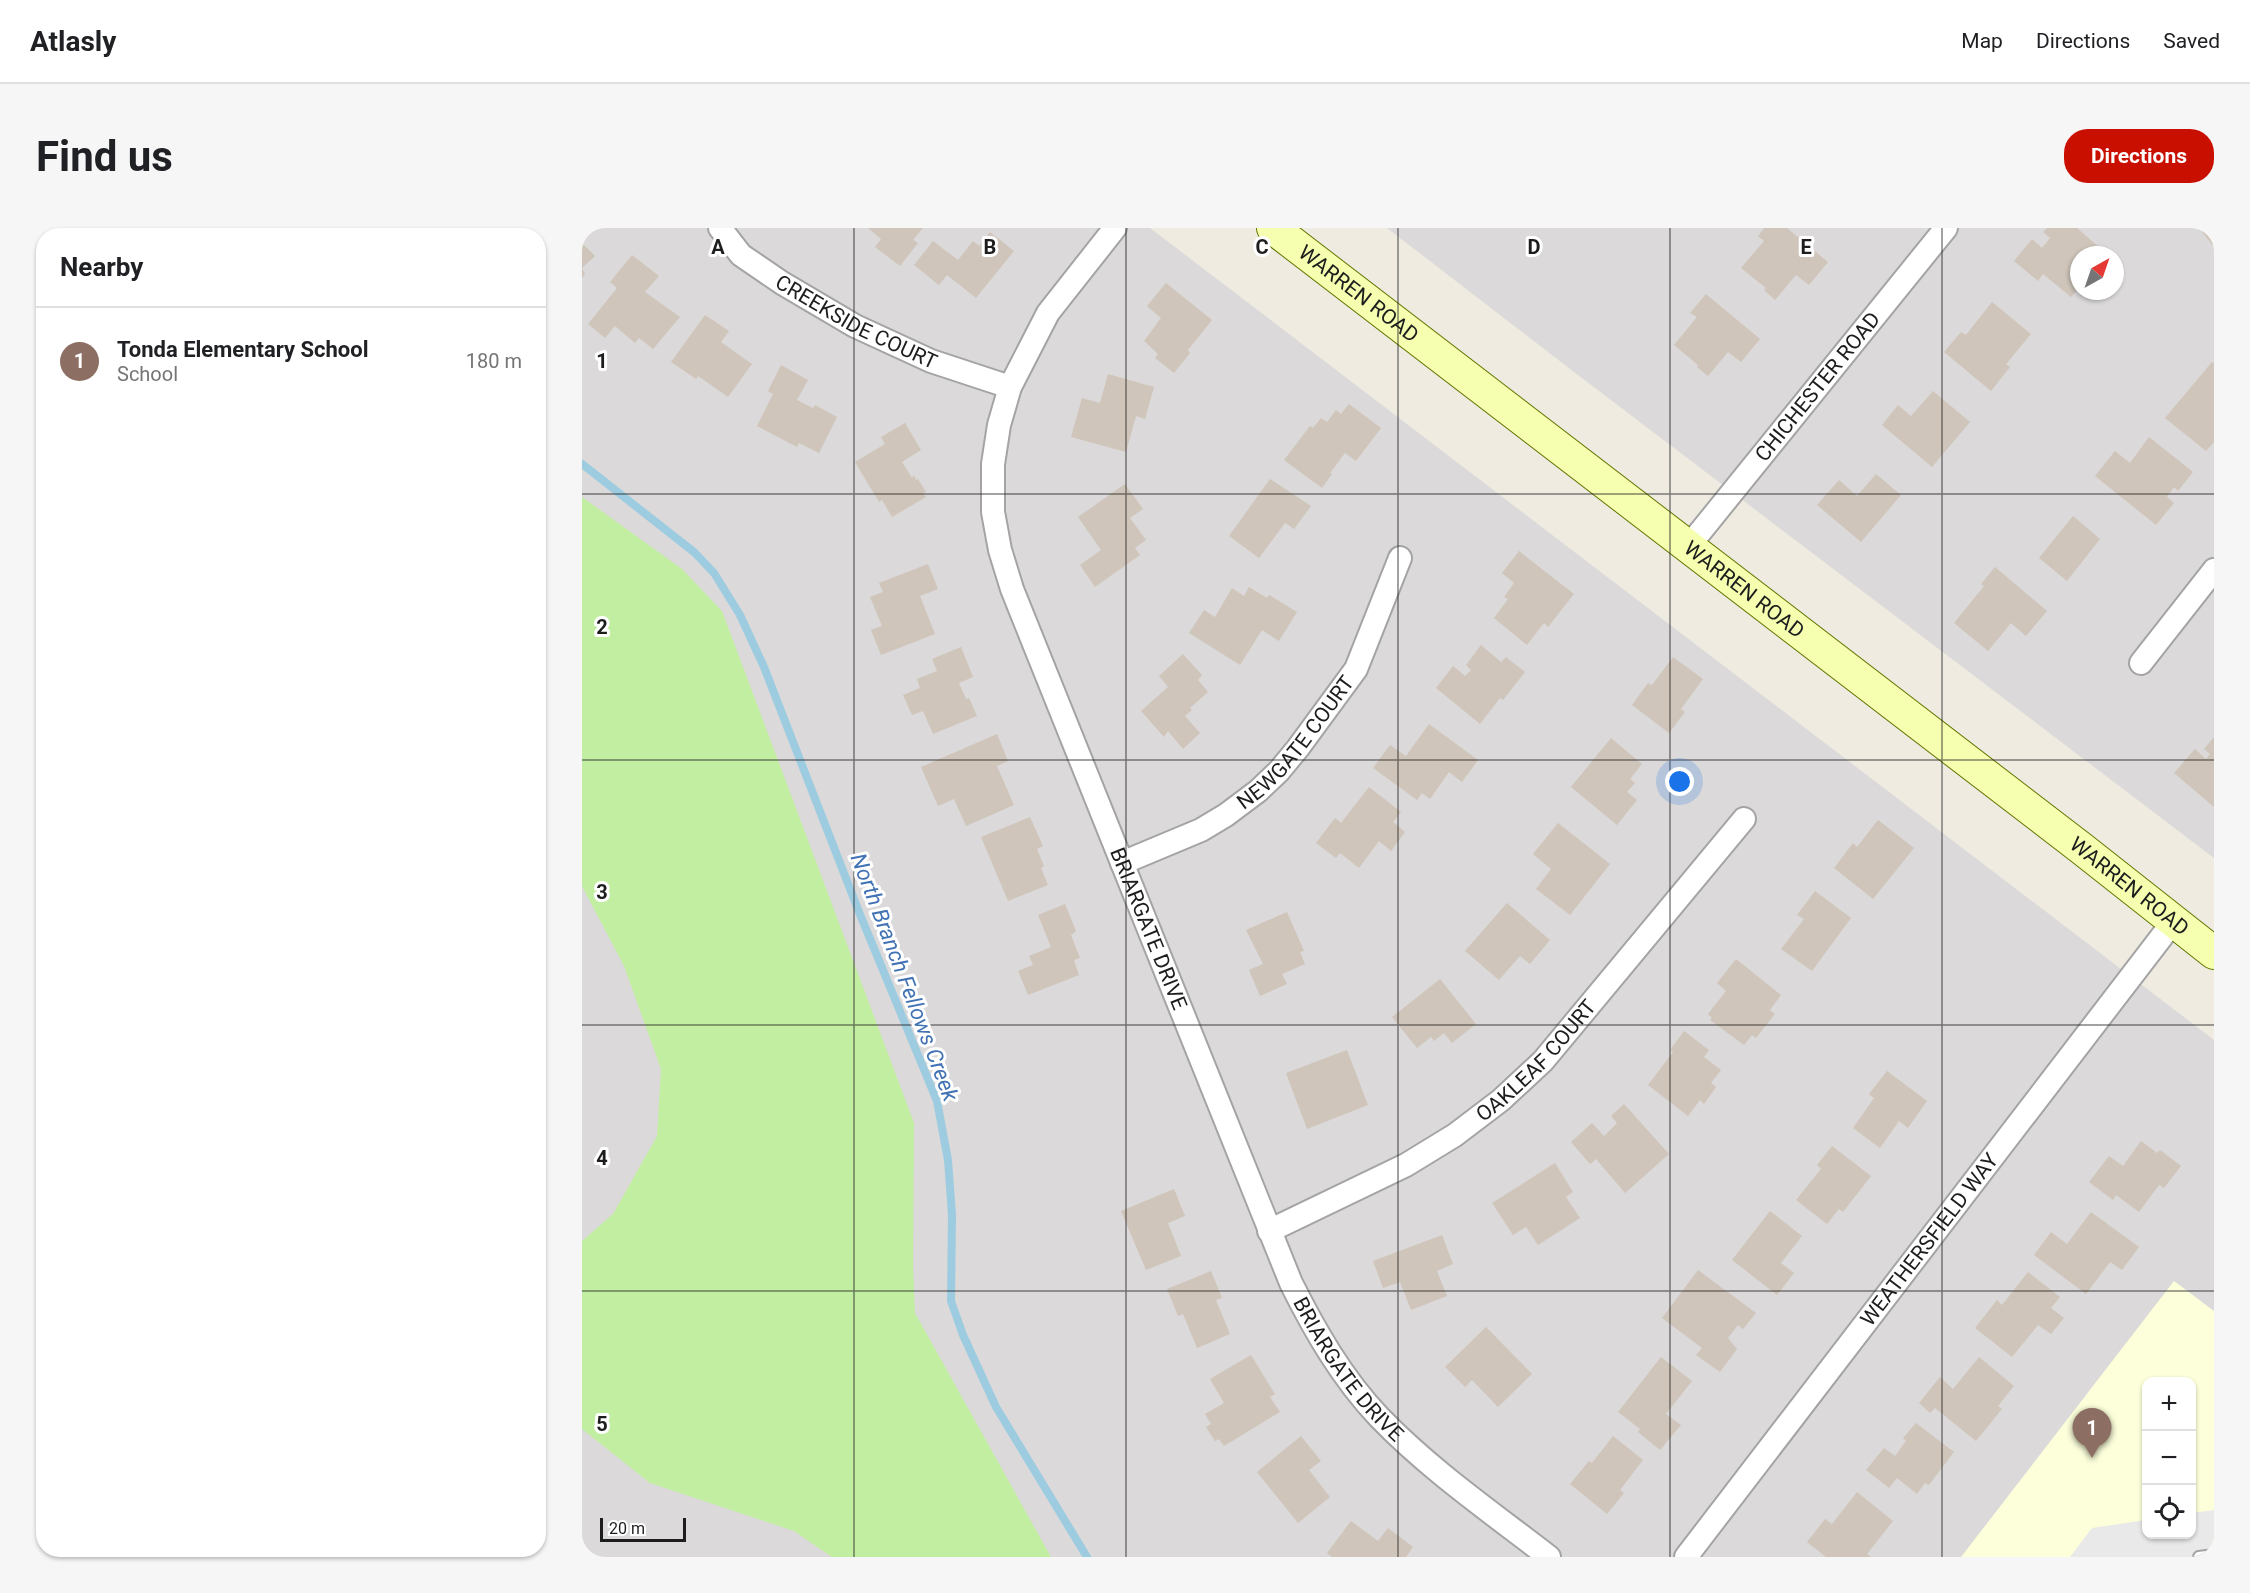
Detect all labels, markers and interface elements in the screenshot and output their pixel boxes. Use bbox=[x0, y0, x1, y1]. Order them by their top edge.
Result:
text: Atlasly bbox=[30, 25, 116, 58]
text: Map bbox=[1961, 29, 2003, 53]
text: Directions bbox=[2036, 29, 2130, 53]
text: Saved bbox=[2163, 29, 2220, 53]
button: Directions bbox=[2064, 129, 2214, 183]
text: Find us bbox=[36, 132, 173, 181]
text: A bbox=[711, 235, 725, 259]
text: B bbox=[984, 235, 996, 259]
text: C bbox=[1255, 235, 1269, 259]
text: D bbox=[1528, 235, 1541, 259]
text: E bbox=[1800, 235, 1812, 259]
street label: WARREN ROAD bbox=[1294, 240, 1423, 347]
north arrow bbox=[2070, 246, 2124, 300]
text: Nearby bbox=[60, 252, 143, 282]
street label: CREEKSIDE COURT bbox=[771, 270, 941, 374]
street label: CHICHESTER ROAD bbox=[1750, 307, 1885, 466]
text: Tonda Elementary School bbox=[117, 337, 369, 362]
text: 1 bbox=[74, 349, 85, 373]
text: 180 m bbox=[466, 349, 522, 373]
text: 1 bbox=[596, 349, 608, 373]
text: School bbox=[117, 362, 178, 386]
street label: WARREN ROAD bbox=[1680, 536, 1809, 643]
text: 2 bbox=[596, 615, 608, 639]
street label: NEWGATE COURT bbox=[1232, 671, 1359, 814]
your location bbox=[1665, 767, 1694, 796]
street label: WARREN ROAD bbox=[2065, 832, 2193, 940]
street label: BRIARGATE DRIVE bbox=[1105, 844, 1192, 1013]
water label: North Branch Fellows Creek bbox=[846, 850, 964, 1106]
text: 3 bbox=[596, 880, 608, 904]
street label: OAKLEAF COURT bbox=[1471, 994, 1601, 1126]
text: 4 bbox=[596, 1146, 608, 1170]
street label: WEATHERSFIELD WAY bbox=[1856, 1148, 2003, 1331]
street label: BRIARGATE DRIVE bbox=[1288, 1293, 1408, 1447]
map controls bbox=[2142, 1377, 2196, 1539]
button: + bbox=[2142, 1377, 2196, 1431]
pin: 1 bbox=[2072, 1408, 2112, 1458]
text: 5 bbox=[596, 1412, 608, 1436]
button: − bbox=[2142, 1431, 2196, 1485]
button: locate bbox=[2142, 1485, 2196, 1539]
scale bar bbox=[600, 1515, 686, 1542]
text: 20 m bbox=[609, 1519, 645, 1538]

